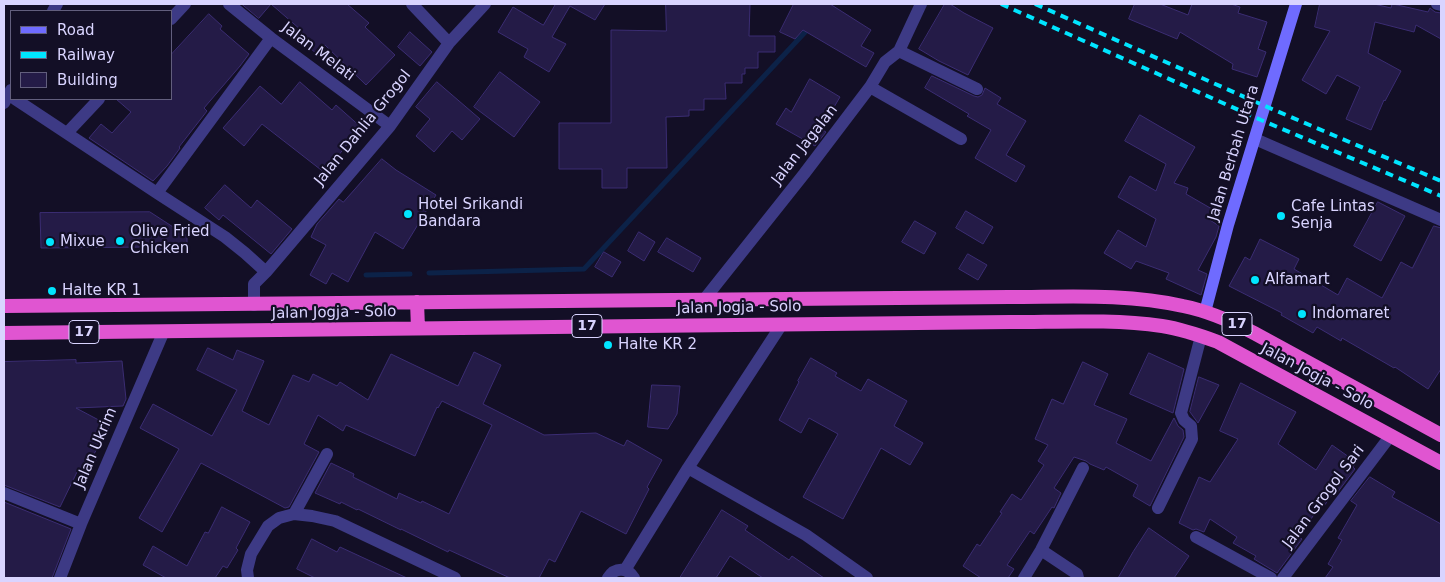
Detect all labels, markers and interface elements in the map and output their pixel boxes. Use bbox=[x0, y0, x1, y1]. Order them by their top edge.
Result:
legend bbox=[10, 10, 172, 100]
street label: Jalan Melati bbox=[278, 19, 358, 85]
text: Road bbox=[57, 21, 95, 39]
text: Railway bbox=[57, 46, 115, 64]
street label: Jalan Dahlia Grogol bbox=[311, 67, 415, 189]
text: Building bbox=[57, 71, 118, 89]
street label: Jalan Berbah Utara bbox=[1205, 83, 1263, 223]
street label: Jalan Jagalan bbox=[768, 101, 842, 189]
place label: Hotel Srikandi Bandara bbox=[418, 196, 523, 231]
place label: Cafe Lintas Senja bbox=[1291, 198, 1375, 233]
marker: Hotel Srikandi Bandara bbox=[402, 208, 414, 220]
marker: Cafe Lintas Senja bbox=[1275, 210, 1287, 222]
place label: Olive Fried Chicken bbox=[130, 223, 210, 258]
place label: Mixue bbox=[60, 233, 105, 251]
marker: Olive Fried Chicken bbox=[114, 235, 126, 247]
marker: Mixue bbox=[44, 236, 56, 248]
place label: Alfamart bbox=[1265, 271, 1330, 289]
marker: Alfamart bbox=[1249, 274, 1261, 286]
place label: Halte KR 1 bbox=[62, 282, 141, 300]
marker: Halte KR 1 bbox=[46, 285, 58, 297]
street label: Jalan Jogja - Solo bbox=[676, 298, 802, 318]
street label: Jalan Jogja - Solo bbox=[271, 303, 397, 323]
place label: Indomaret bbox=[1312, 305, 1389, 323]
marker: Indomaret bbox=[1296, 308, 1308, 320]
road number: 17 bbox=[1222, 312, 1252, 336]
road number: 17 bbox=[572, 314, 602, 338]
road number: 17 bbox=[69, 321, 99, 344]
place label: Halte KR 2 bbox=[618, 336, 697, 354]
marker: Halte KR 2 bbox=[602, 339, 614, 351]
street label: Jalan Jogja - Solo bbox=[1258, 340, 1376, 414]
street label: Jalan Ukrim bbox=[71, 405, 121, 491]
street label: Jalan Grogol Sari bbox=[1279, 442, 1369, 552]

